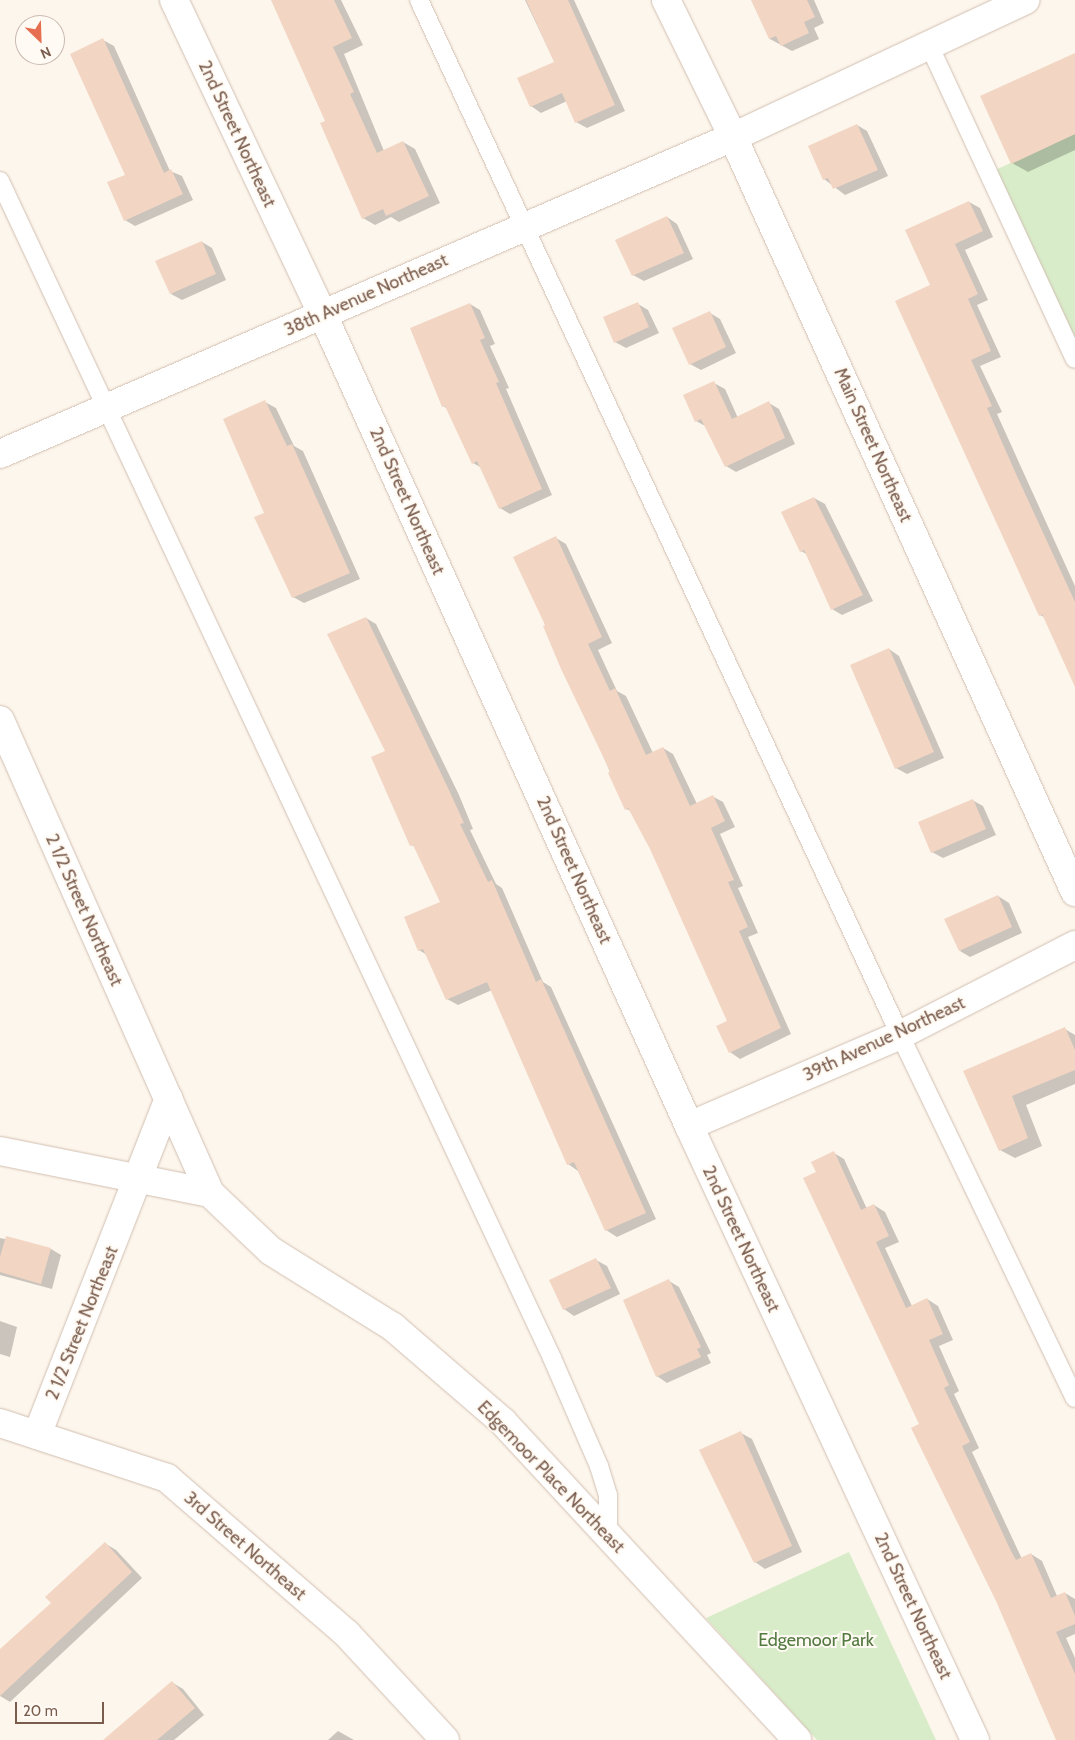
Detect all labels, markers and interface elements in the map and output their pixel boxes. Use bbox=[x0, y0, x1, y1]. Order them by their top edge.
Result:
north arrow bbox=[15, 15, 65, 65]
text: N bbox=[38, 43, 54, 63]
street label: 2nd Street Northeast bbox=[194, 57, 280, 211]
street label: 38th Avenue Northeast bbox=[281, 249, 451, 341]
street label: Main Street Northeast bbox=[829, 365, 917, 525]
street label: 2nd Street Northeast bbox=[365, 424, 449, 578]
street label: 2nd Street Northeast bbox=[532, 793, 616, 947]
street label: 2 1/2 Street Northeast bbox=[41, 831, 127, 989]
street label: 39th Avenue Northeast bbox=[800, 992, 968, 1086]
street label: 2nd Street Northeast bbox=[698, 1162, 784, 1316]
street label: 2 1/2 Street Northeast bbox=[41, 1243, 123, 1403]
street label: Edgemoor Place Northeast bbox=[473, 1397, 629, 1557]
street label: 3rd Street Northeast bbox=[180, 1487, 310, 1605]
street label: 2nd Street Northeast bbox=[870, 1529, 956, 1683]
park label: Edgemoor Park bbox=[758, 1629, 874, 1651]
scale bar bbox=[18, 1692, 106, 1724]
text: 20 m bbox=[23, 1702, 58, 1720]

